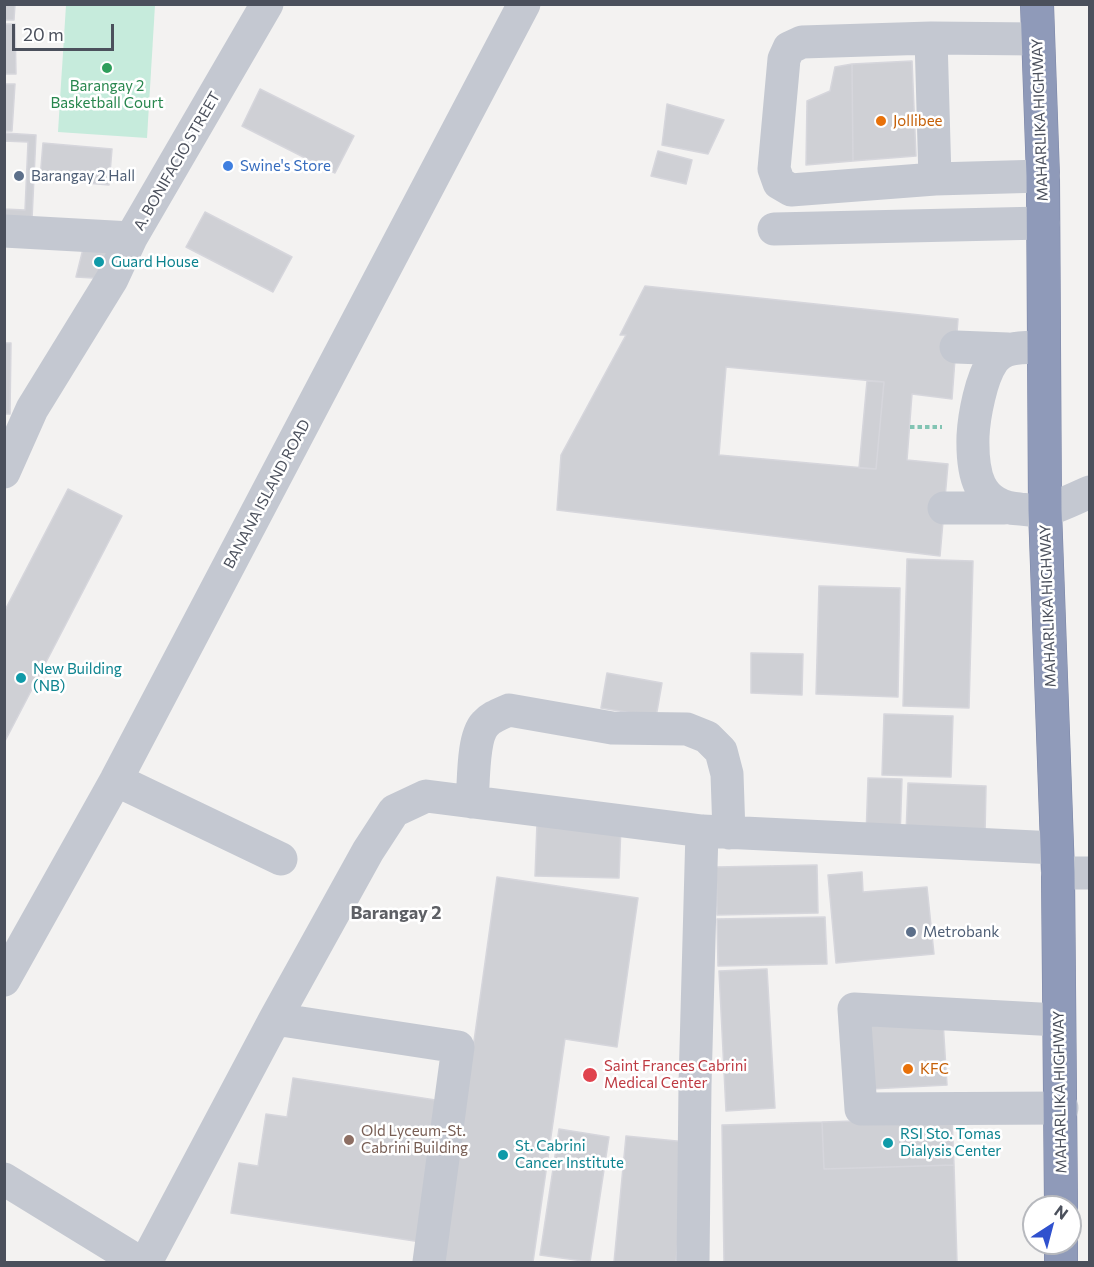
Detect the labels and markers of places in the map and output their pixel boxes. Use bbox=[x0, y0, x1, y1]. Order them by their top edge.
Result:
marker: Barangay 2 Basketball Court bbox=[100, 61, 114, 75]
place label: Barangay 2 Basketball Court bbox=[50, 77, 164, 112]
place label: Jollibee bbox=[893, 112, 942, 130]
marker: Jollibee bbox=[874, 114, 888, 128]
place label: Swine's Store bbox=[240, 157, 331, 175]
marker: Swine's Store bbox=[221, 159, 235, 173]
place label: Barangay 2 Hall bbox=[31, 167, 135, 185]
marker: Barangay 2 Hall bbox=[12, 169, 26, 183]
place label: Guard House bbox=[111, 253, 199, 271]
marker: Guard House bbox=[92, 255, 106, 269]
place label: New Building (NB) bbox=[33, 660, 122, 695]
marker: New Building (NB) bbox=[14, 671, 28, 685]
place label: Metrobank bbox=[923, 923, 999, 941]
marker: Metrobank bbox=[904, 925, 918, 939]
place label: Saint Frances Cabrini Medical Center bbox=[604, 1057, 747, 1092]
place label: KFC bbox=[920, 1060, 949, 1078]
marker: KFC bbox=[901, 1062, 915, 1076]
marker: Saint Frances Cabrini Medical Center bbox=[581, 1066, 599, 1084]
place label: Old Lyceum-St. Cabrini Building bbox=[361, 1122, 468, 1157]
place label: RSI Sto. Tomas Dialysis Center bbox=[900, 1125, 1001, 1160]
marker: Old Lyceum-St. Cabrini Building bbox=[342, 1133, 356, 1147]
marker: RSI Sto. Tomas Dialysis Center bbox=[881, 1136, 895, 1150]
place label: St. Cabrini Cancer Institute bbox=[515, 1137, 624, 1172]
marker: St. Cabrini Cancer Institute bbox=[496, 1148, 510, 1162]

